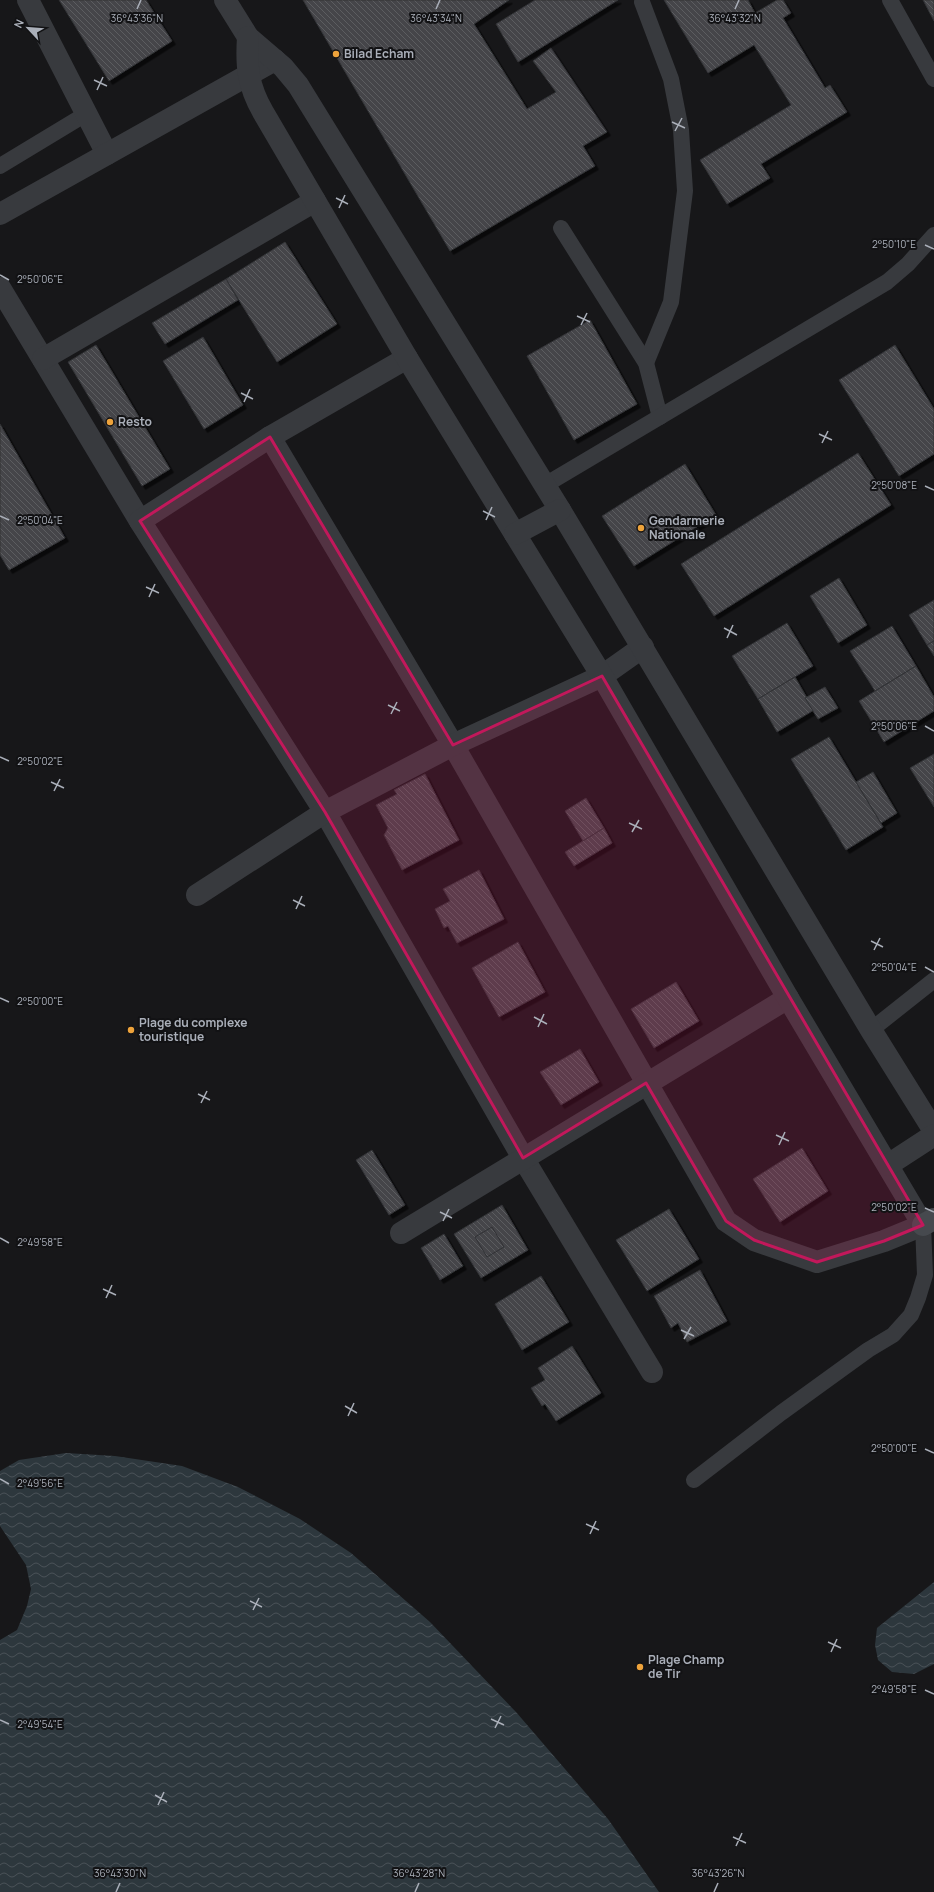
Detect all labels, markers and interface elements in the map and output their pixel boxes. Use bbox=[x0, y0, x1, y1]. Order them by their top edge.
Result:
north arrow bbox=[8, 8, 48, 48]
text: 36°43'36"N bbox=[111, 11, 163, 25]
text: 36°43'34"N bbox=[410, 11, 462, 25]
text: 36°43'32"N bbox=[709, 11, 761, 25]
text: N bbox=[10, 16, 27, 30]
place label: Bilad Echam bbox=[344, 45, 414, 62]
marker: Bilad Echam bbox=[331, 49, 341, 59]
text: 2°50'10"E bbox=[872, 237, 916, 251]
text: 2°50'06"E bbox=[17, 272, 63, 286]
place label: Resto bbox=[118, 413, 152, 430]
marker: Resto bbox=[105, 417, 115, 427]
text: 2°50'08"E bbox=[871, 478, 917, 492]
place label: Gendarmerie Nationale bbox=[649, 512, 725, 543]
text: 2°50'04"E bbox=[17, 513, 63, 527]
marker: Gendarmerie Nationale bbox=[636, 523, 646, 533]
text: 2°50'06"E bbox=[871, 719, 917, 733]
text: 2°50'02"E bbox=[17, 754, 63, 768]
text: 2°50'04"E bbox=[871, 960, 917, 974]
text: 2°50'00"E bbox=[17, 994, 63, 1008]
place label: Plage du complexe touristique bbox=[139, 1014, 248, 1045]
marker: Plage du complexe touristique bbox=[126, 1025, 136, 1035]
text: 2°50'02"E bbox=[871, 1200, 917, 1214]
text: 2°49'58"E bbox=[17, 1235, 63, 1249]
text: 2°50'00"E bbox=[871, 1441, 917, 1455]
text: 2°49'56"E bbox=[17, 1476, 63, 1490]
place label: Plage Champ de Tir bbox=[648, 1651, 724, 1682]
marker: Plage Champ de Tir bbox=[635, 1662, 645, 1672]
text: 2°49'58"E bbox=[871, 1682, 917, 1696]
text: 2°49'54"E bbox=[17, 1717, 63, 1731]
text: 36°43'30"N bbox=[94, 1866, 146, 1880]
text: 36°43'28"N bbox=[393, 1866, 445, 1880]
text: 36°43'26"N bbox=[692, 1866, 744, 1880]

